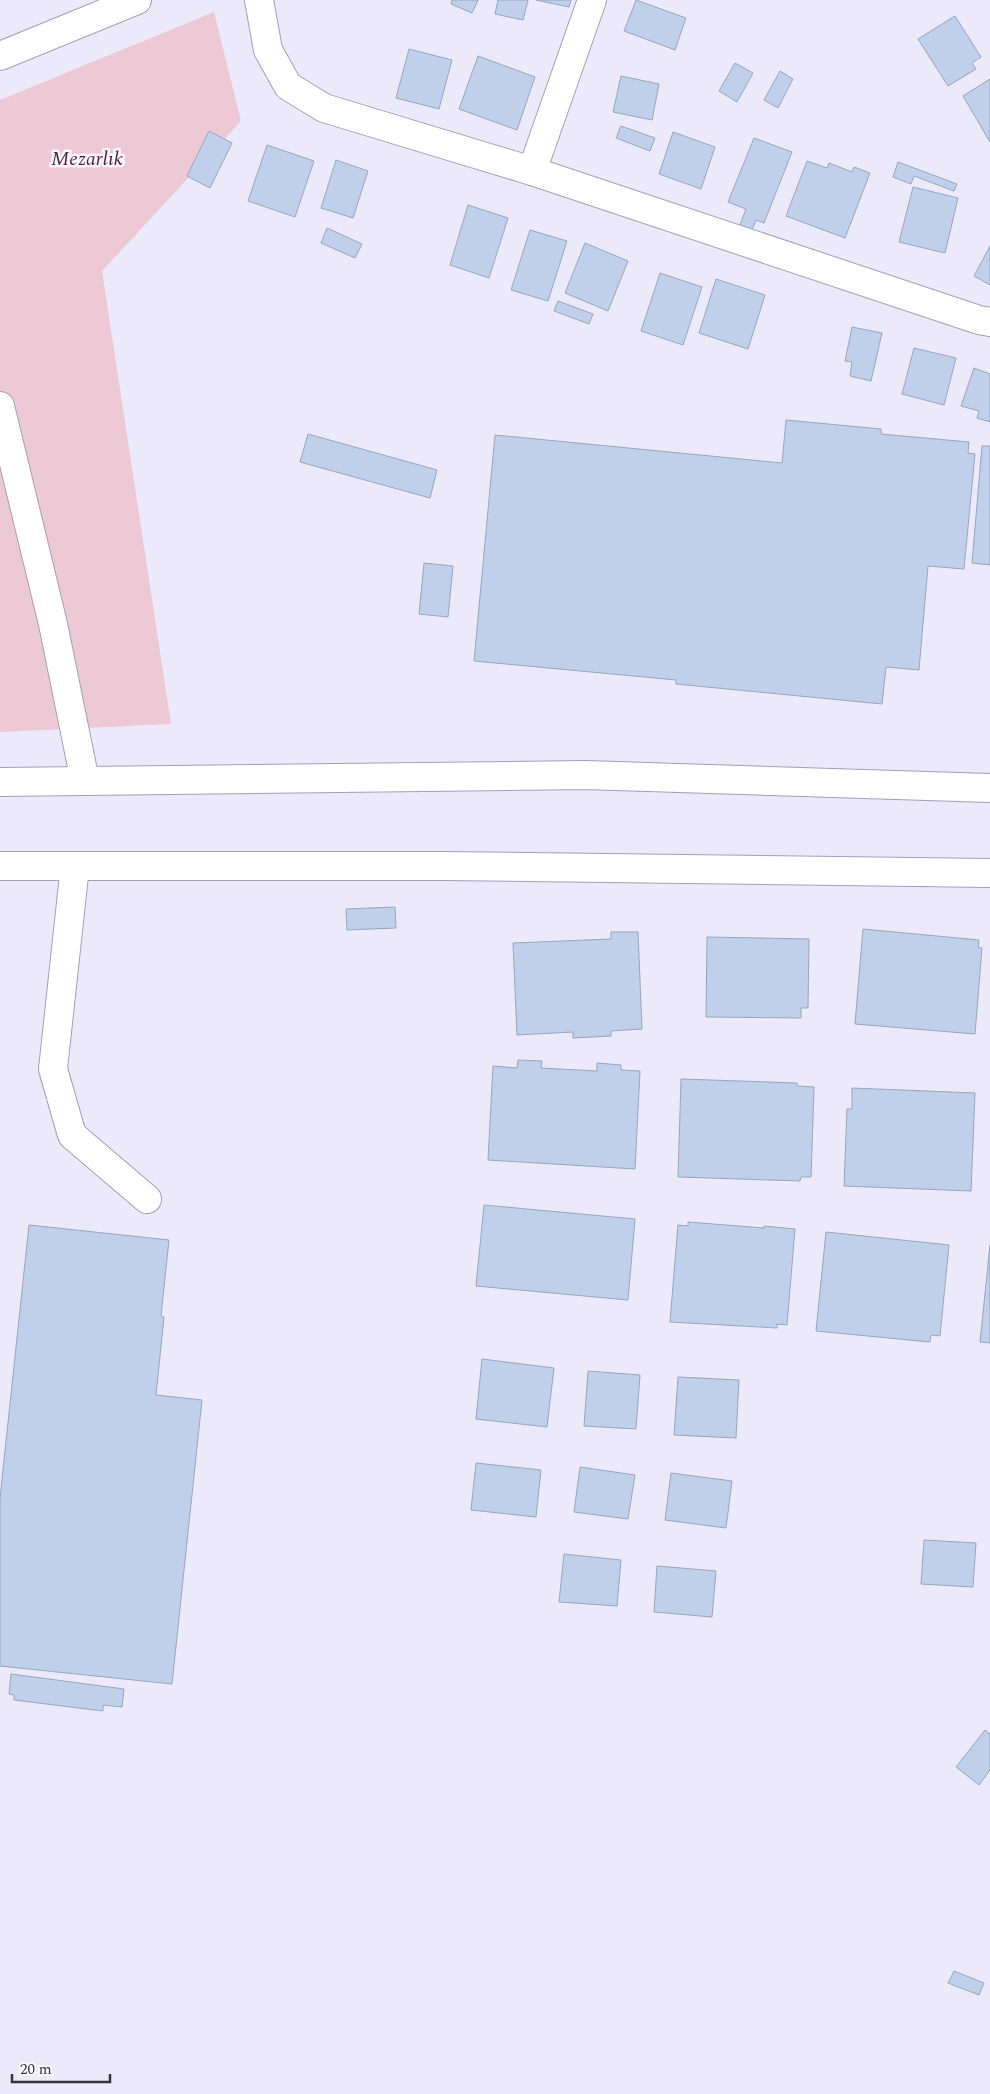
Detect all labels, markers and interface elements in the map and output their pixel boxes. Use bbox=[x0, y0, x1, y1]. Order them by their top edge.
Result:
park label: Mezarlık bbox=[51, 144, 124, 174]
scale bar bbox=[12, 2052, 110, 2084]
text: 20 m bbox=[20, 2058, 52, 2081]

